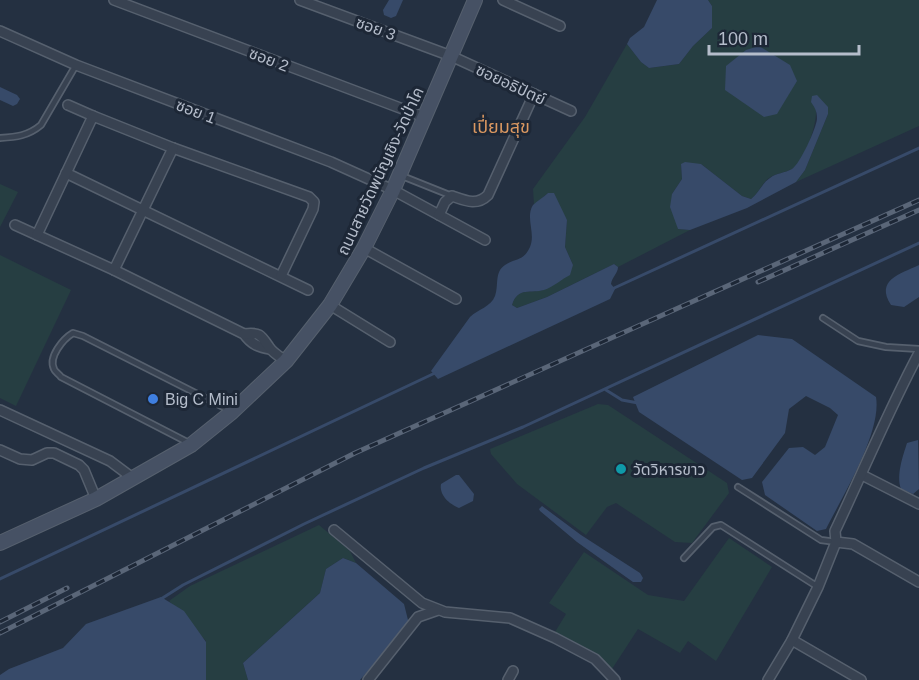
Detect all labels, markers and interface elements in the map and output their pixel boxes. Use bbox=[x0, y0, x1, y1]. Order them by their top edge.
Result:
street label: ซอย 3 bbox=[354, 13, 398, 43]
scale bar bbox=[709, 18, 859, 56]
text: 100 m bbox=[718, 29, 768, 49]
street label: ซอย 2 bbox=[247, 44, 291, 75]
street label: ซอยอธิปัตย์ bbox=[473, 61, 548, 108]
street label: ถนนสายวัดพนัญเชิง-วัดป่าโค bbox=[334, 85, 427, 258]
street label: ซอย 1 bbox=[174, 96, 218, 127]
district label: เปี่ยมสุข bbox=[472, 114, 530, 138]
place label: Big C Mini bbox=[165, 391, 238, 408]
marker: Big C Mini bbox=[146, 392, 160, 406]
place label: วัดวิหารขาว bbox=[633, 461, 705, 478]
marker: วัดวิหารขาว bbox=[614, 462, 628, 476]

